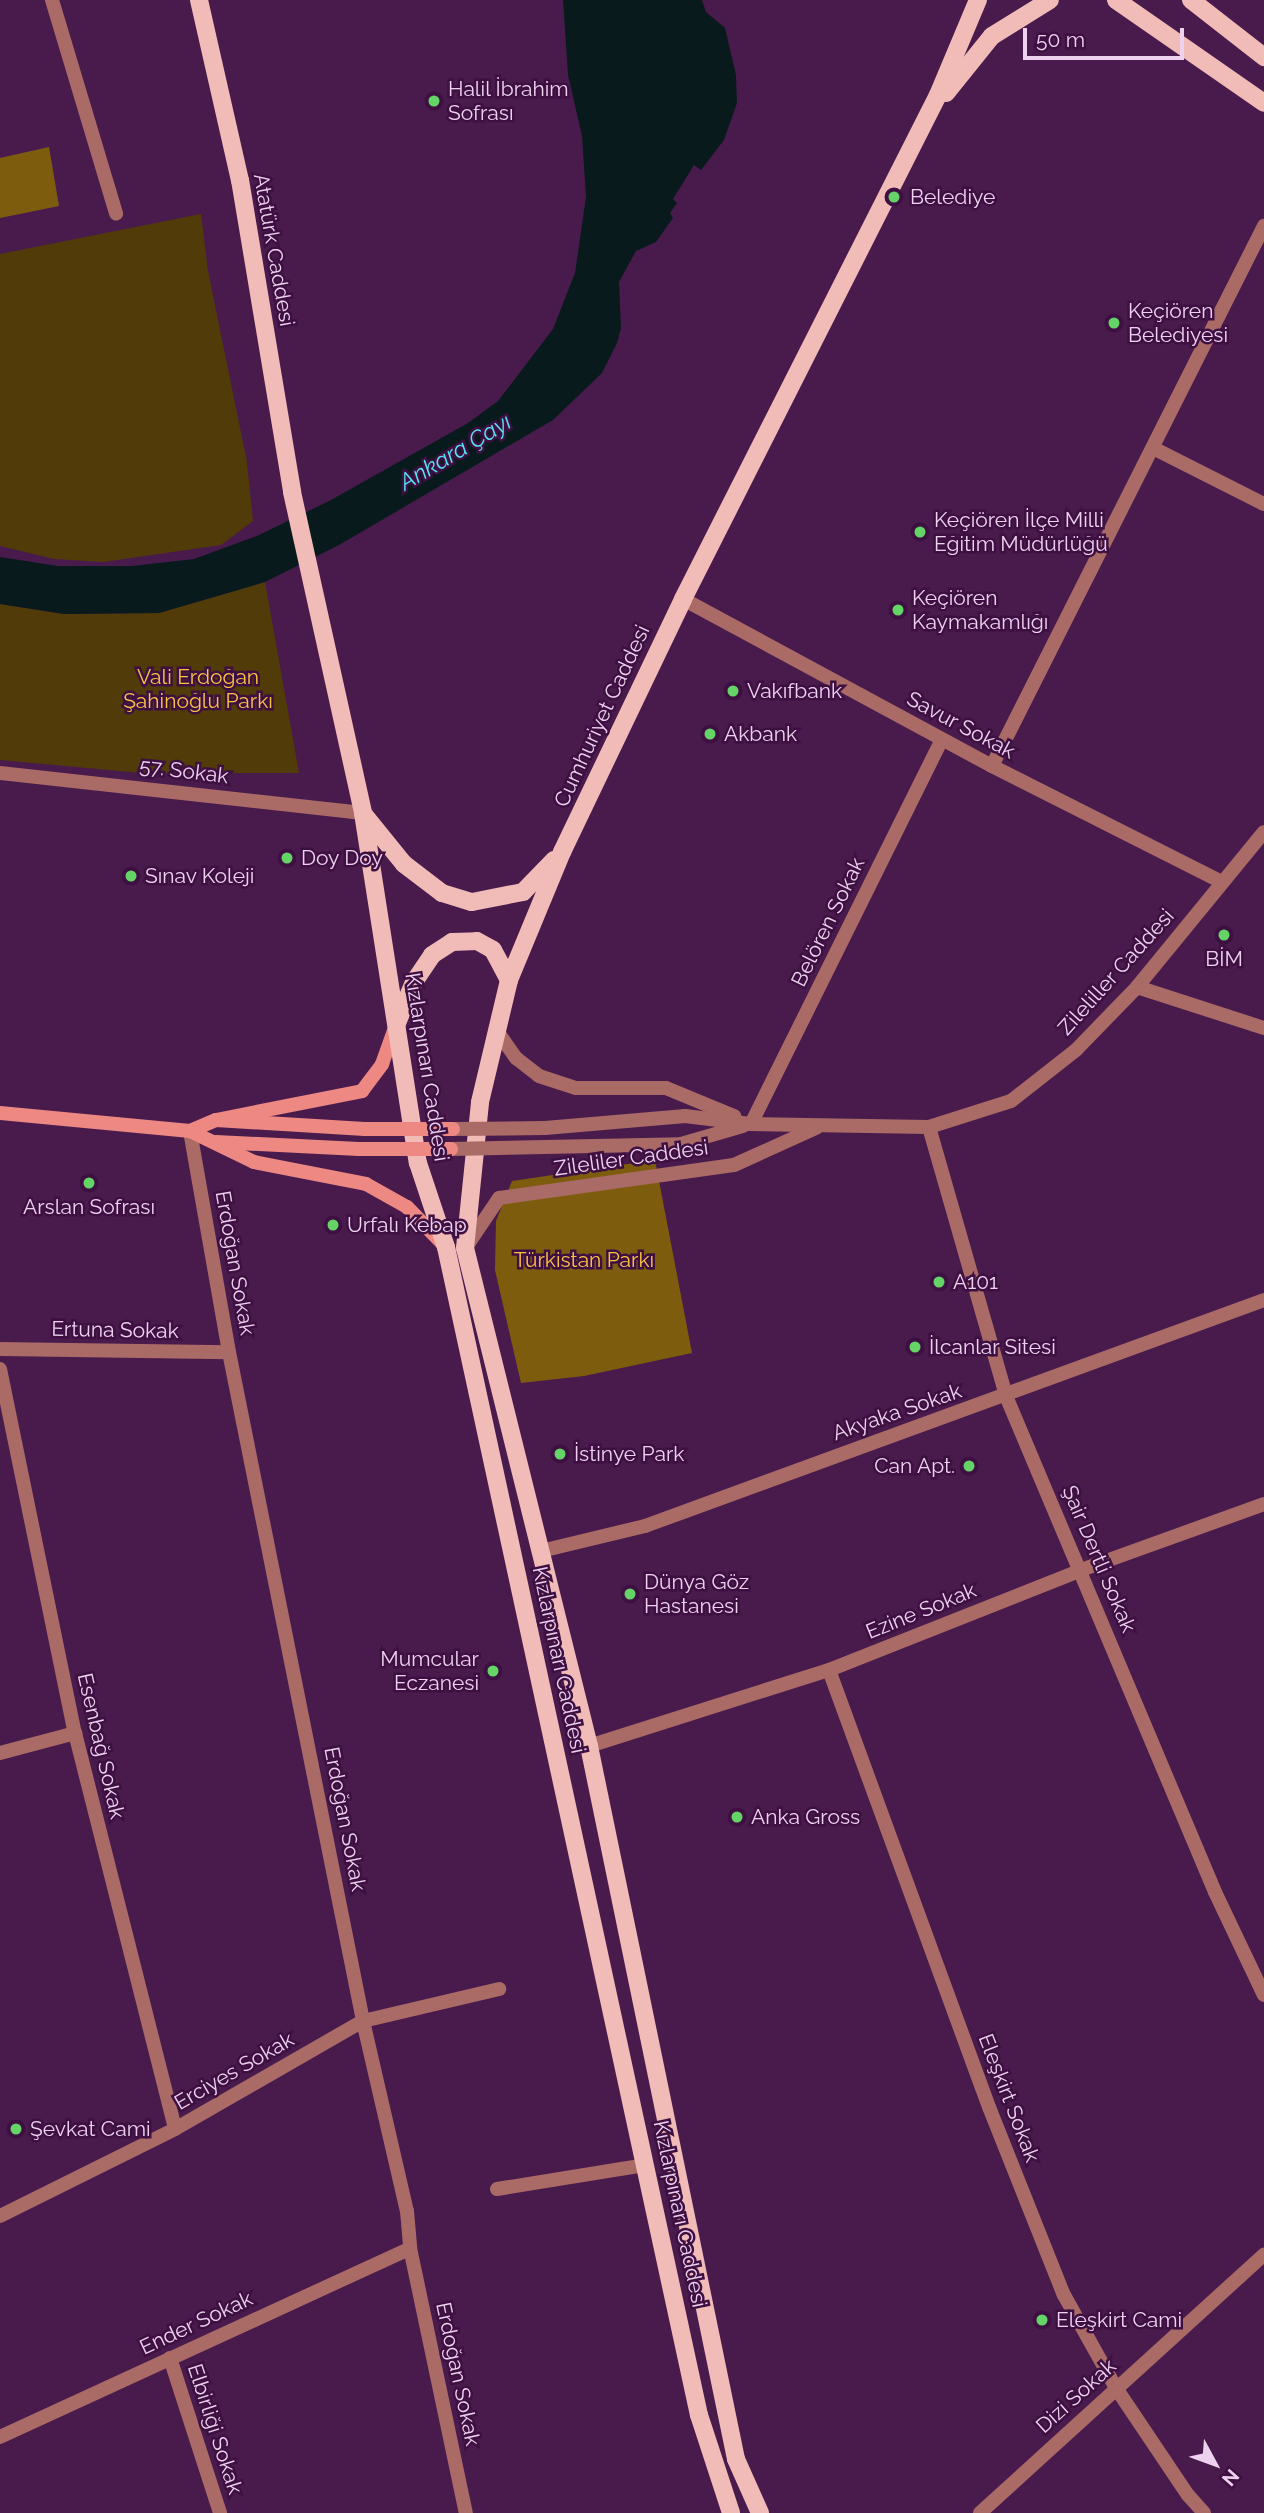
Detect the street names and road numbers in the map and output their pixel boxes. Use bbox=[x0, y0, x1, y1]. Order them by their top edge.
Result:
street label: Atatürk Caddesi bbox=[248, 172, 300, 328]
street label: Cumhuriyet Caddesi bbox=[549, 621, 655, 811]
street label: Savur Sokak bbox=[902, 686, 1020, 764]
street label: 57. Sokak bbox=[138, 753, 230, 789]
street label: Belören Sokak bbox=[786, 853, 870, 991]
street label: Zileliller Caddesi bbox=[1053, 904, 1179, 1040]
street label: Kızlarpınarı Caddesi bbox=[400, 971, 454, 1163]
street label: Zileliler Caddesi bbox=[552, 1135, 710, 1181]
street label: Erdoğan Sokak bbox=[210, 1189, 260, 1337]
street label: Ertuna Sokak bbox=[51, 1316, 179, 1344]
street label: Akyaka Sokak bbox=[829, 1378, 965, 1446]
street label: Şair Dertli Sokak bbox=[1057, 1481, 1141, 1637]
street label: Kızlarpınarı Caddesi bbox=[527, 1564, 591, 1756]
street label: Ezine Sokak bbox=[862, 1577, 980, 1645]
street label: Esenbağ Sokak bbox=[72, 1671, 130, 1821]
street label: Erdoğan Sokak bbox=[319, 1745, 371, 1893]
street label: Erciyes Sokak bbox=[170, 2027, 298, 2115]
street label: Eleşkirt Sokak bbox=[973, 2030, 1045, 2166]
street label: Kızlarpınarı Caddesi bbox=[648, 2118, 712, 2310]
street label: Ender Sokak bbox=[135, 2286, 257, 2360]
street label: Erdoğan Sokak bbox=[430, 2300, 486, 2448]
street label: Dizi Sokak bbox=[1031, 2354, 1121, 2438]
street label: Elbirliği Sokak bbox=[182, 2361, 248, 2497]

